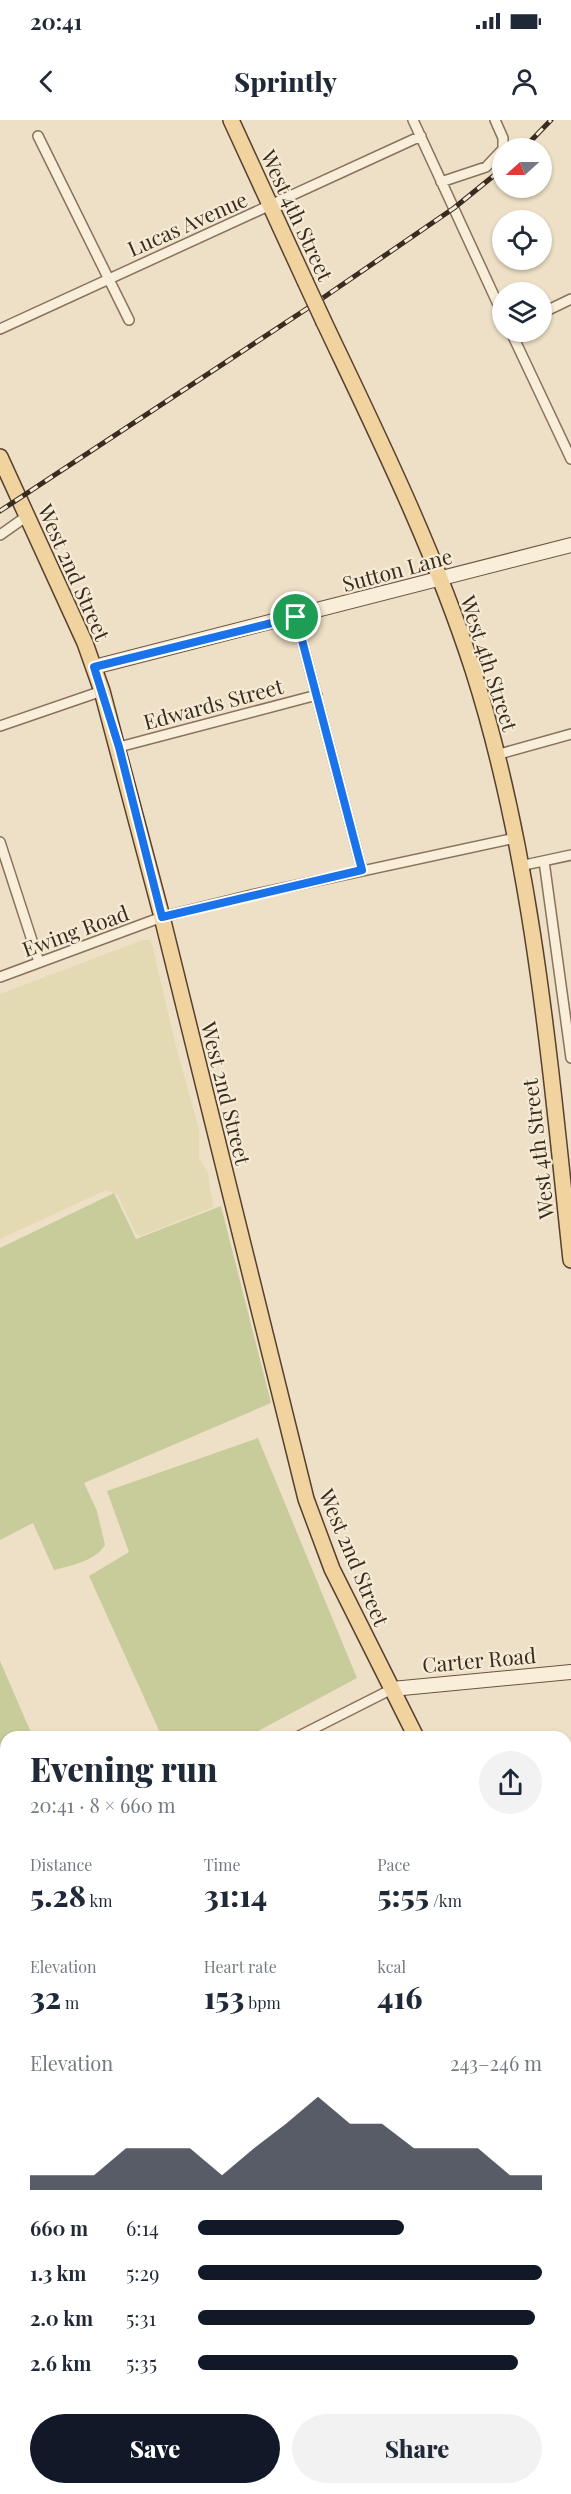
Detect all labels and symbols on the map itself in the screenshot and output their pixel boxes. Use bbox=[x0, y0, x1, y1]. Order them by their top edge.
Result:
north arrow bbox=[492, 138, 552, 198]
street label: West 4th Street bbox=[255, 144, 341, 285]
street label: Lucas Avenue bbox=[123, 184, 251, 262]
street label: West 2nd Street bbox=[32, 499, 118, 645]
street label: Sutton Lane bbox=[339, 541, 455, 597]
pin bbox=[270, 591, 321, 642]
street label: West 4th Street bbox=[455, 591, 525, 735]
street label: Edwards Street bbox=[140, 671, 287, 735]
street label: Ewing Road bbox=[18, 898, 132, 962]
street label: West 2nd Street bbox=[195, 1018, 258, 1168]
street label: West 4th Street bbox=[514, 1077, 560, 1222]
street label: West 2nd Street bbox=[313, 1483, 397, 1630]
street label: Carter Road bbox=[421, 1640, 537, 1678]

